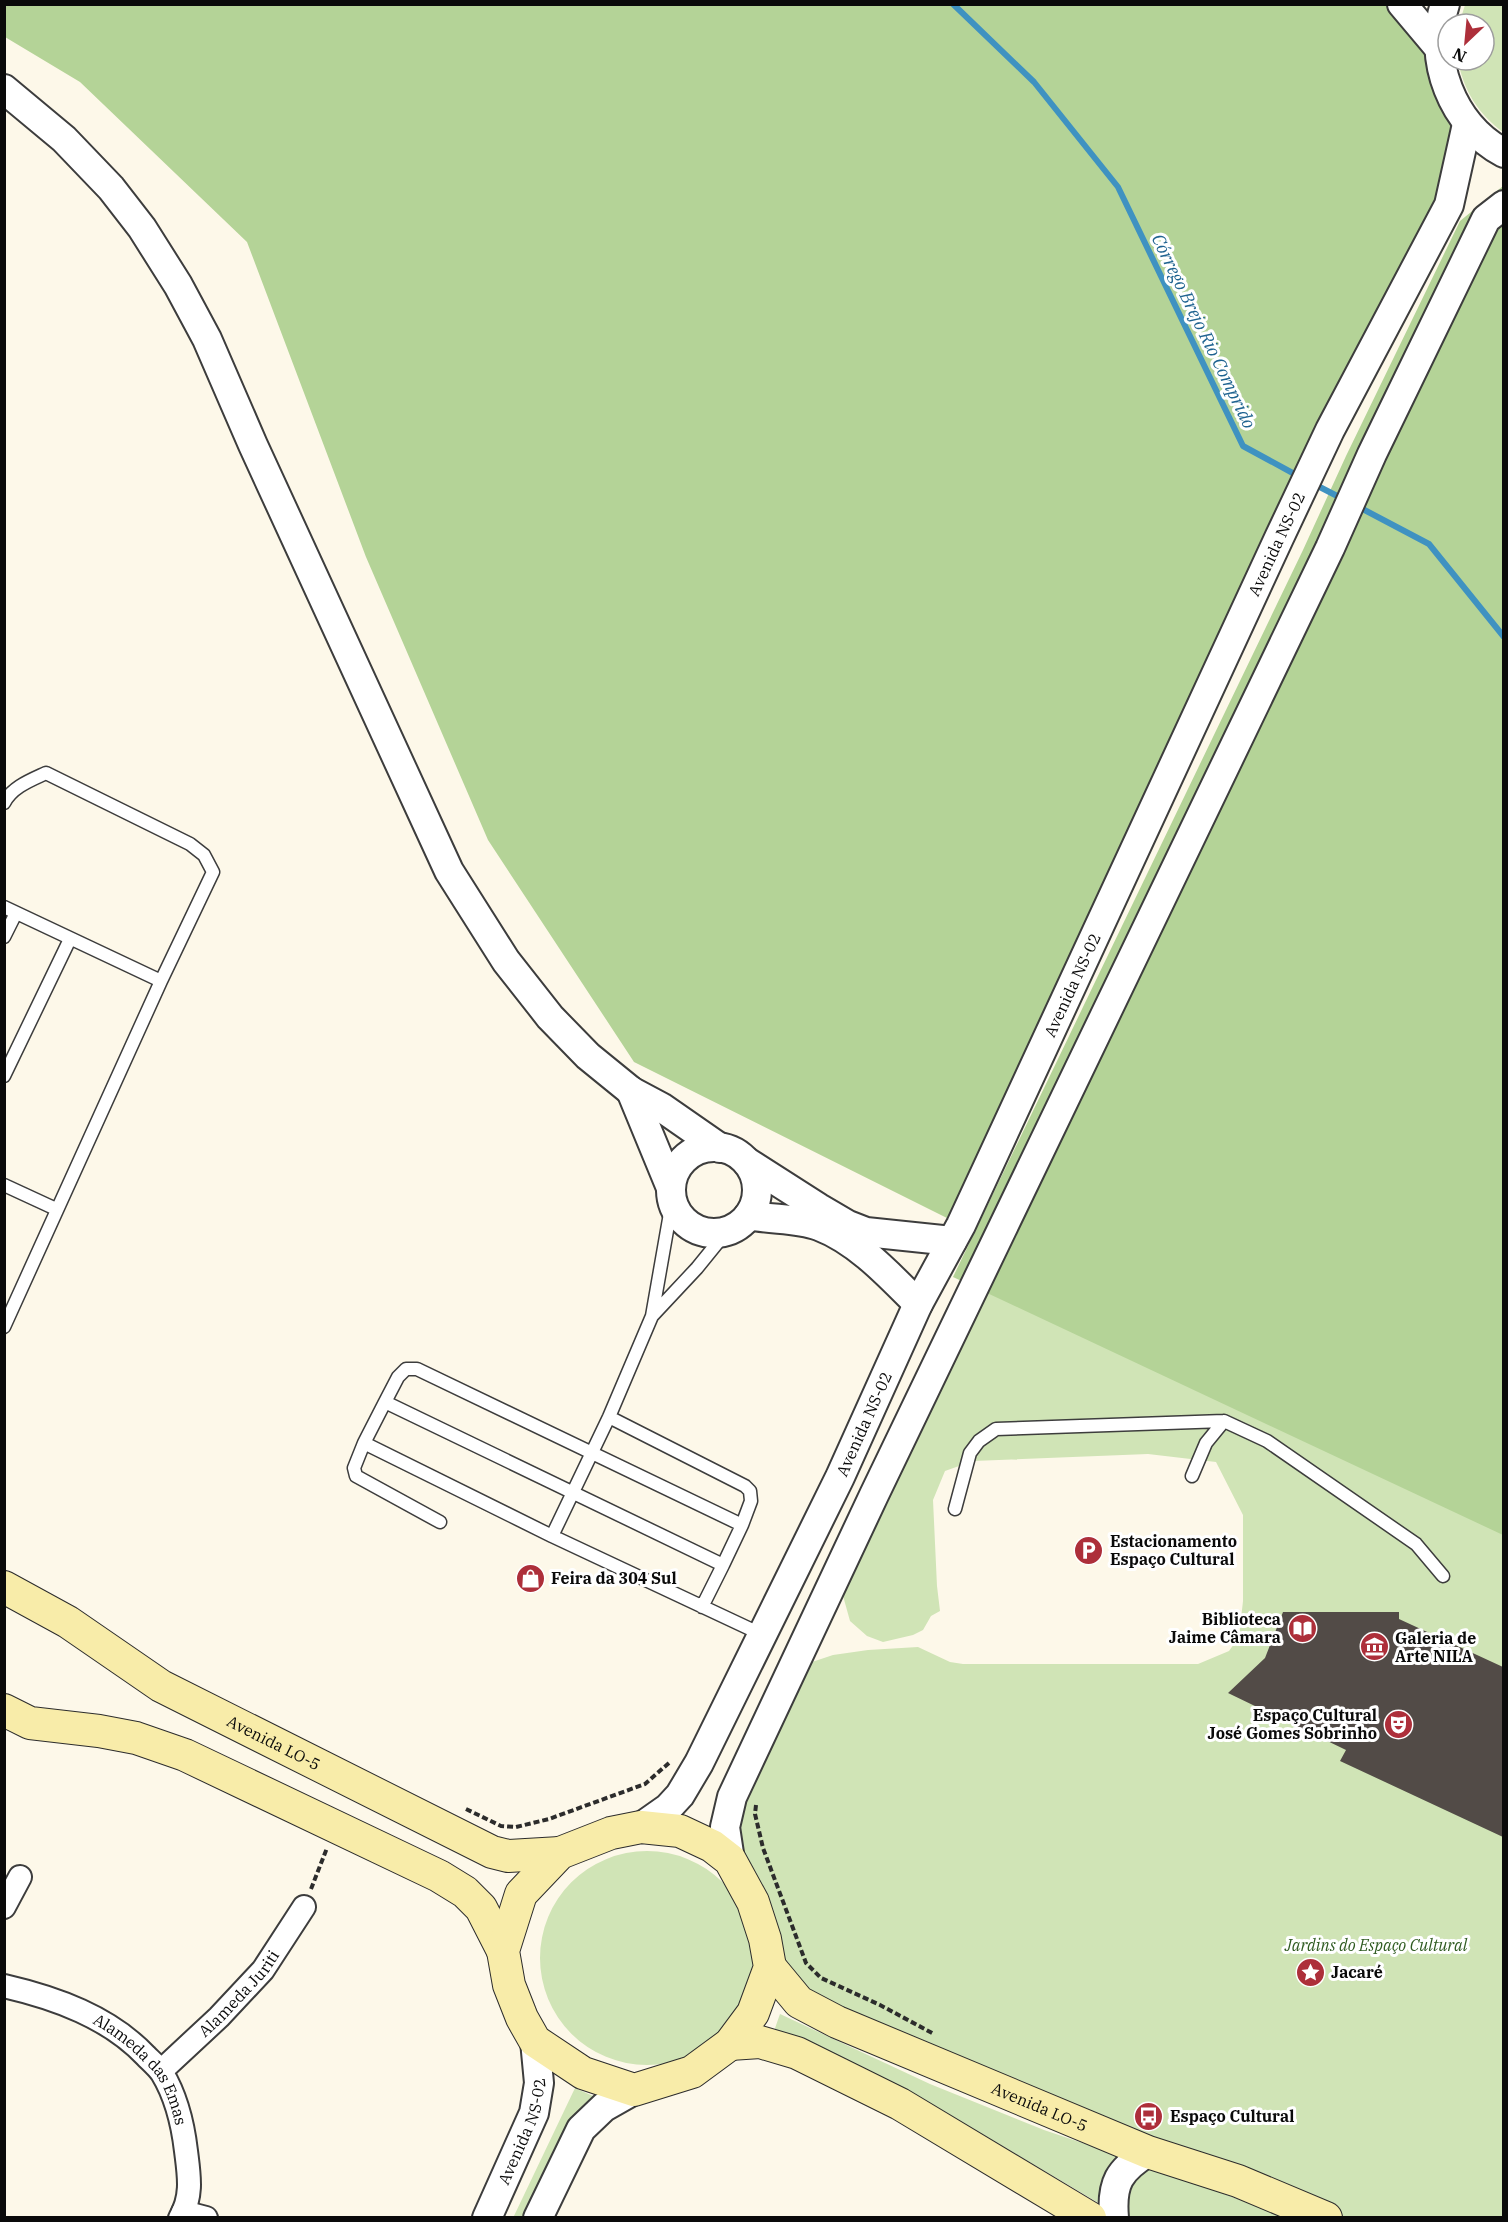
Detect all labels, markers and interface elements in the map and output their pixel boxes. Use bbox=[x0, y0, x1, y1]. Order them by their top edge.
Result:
north arrow bbox=[1436, 12, 1496, 72]
text: N bbox=[1449, 44, 1469, 67]
water label: Córrego Brejo Rio Comprido bbox=[1147, 230, 1261, 432]
street label: Avenida NS-02 bbox=[1244, 489, 1309, 599]
street label: Avenida NS-02 bbox=[1039, 930, 1105, 1040]
street label: Avenida NS-02 bbox=[832, 1369, 896, 1479]
place label: Estacionamento Espaço Cultural bbox=[1110, 1531, 1237, 1569]
parking icon: Estacionamento Espaço Cultural bbox=[1073, 1534, 1105, 1566]
shop icon: Feira da 304 Sul bbox=[514, 1562, 546, 1594]
place label: Feira da 304 Sul bbox=[551, 1568, 677, 1588]
place label: Biblioteca Jaime Câmara bbox=[1169, 1609, 1281, 1647]
library icon: Biblioteca Jaime Câmara bbox=[1286, 1612, 1318, 1644]
place label: Galeria de Arte NILA bbox=[1395, 1628, 1476, 1666]
museum icon: Galeria de Arte NILA bbox=[1358, 1631, 1390, 1663]
place label: Espaço Cultural José Gomes Sobrinho bbox=[1208, 1705, 1377, 1743]
theatre icon: Espaço Cultural José Gomes Sobrinho bbox=[1382, 1708, 1414, 1740]
street label: Avenida LO-5 bbox=[224, 1711, 324, 1774]
park label: Jardins do Espaço Cultural bbox=[1284, 1935, 1468, 1955]
street label: Alameda Juriti bbox=[194, 1946, 283, 2041]
place icon: Jacaré bbox=[1294, 1956, 1326, 1988]
place label: Jacaré bbox=[1331, 1962, 1383, 1982]
street label: Alameda das Emas bbox=[90, 2009, 191, 2127]
street label: Avenida NS-02 bbox=[493, 2077, 549, 2188]
street label: Avenida LO-5 bbox=[989, 2078, 1091, 2136]
bus stop icon: Espaço Cultural bbox=[1133, 2100, 1165, 2132]
place label: Espaço Cultural bbox=[1170, 2106, 1294, 2126]

